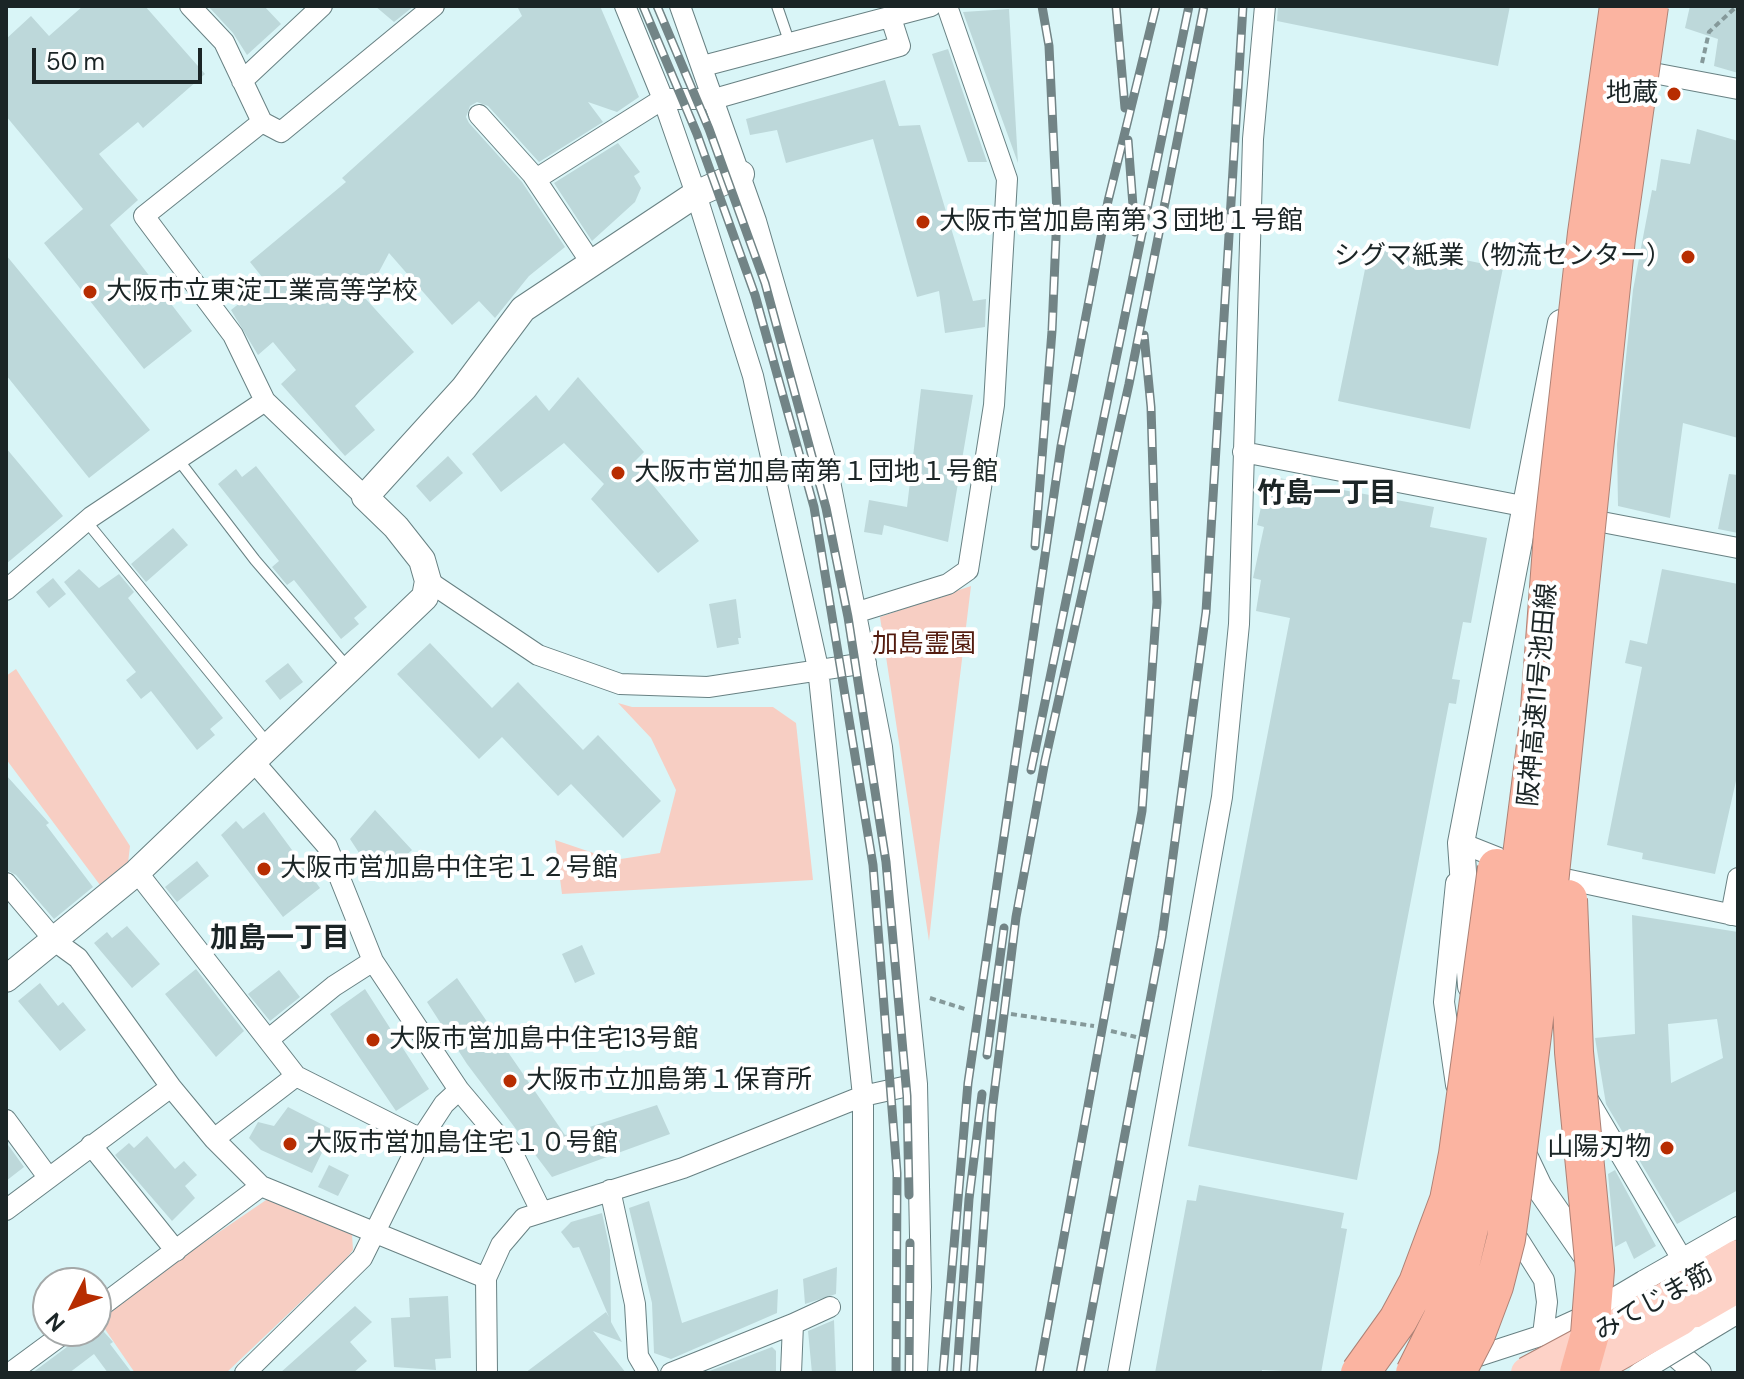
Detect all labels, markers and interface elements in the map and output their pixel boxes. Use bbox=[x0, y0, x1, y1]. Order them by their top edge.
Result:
scale bar bbox=[36, 32, 206, 82]
text: 50 m bbox=[46, 46, 105, 77]
place label: 地蔵 bbox=[1606, 78, 1658, 110]
marker: 地蔵 bbox=[1665, 85, 1683, 103]
place label: 大阪市営加島南第３団地１号館 bbox=[939, 206, 1303, 238]
marker: 大阪市営加島南第３団地１号館 bbox=[914, 213, 932, 231]
place label: シグマ紙業（物流センター） bbox=[1334, 241, 1672, 273]
marker: シグマ紙業（物流センター） bbox=[1679, 248, 1697, 266]
place label: 大阪市立東淀工業高等学校 bbox=[106, 276, 418, 308]
marker: 大阪市立東淀工業高等学校 bbox=[81, 283, 99, 301]
place label: 大阪市営加島南第１団地１号館 bbox=[634, 457, 998, 489]
marker: 大阪市営加島南第１団地１号館 bbox=[609, 464, 627, 482]
district label: 竹島一丁目 bbox=[1257, 478, 1397, 512]
street label: 阪神高速11号池田線 bbox=[1514, 582, 1564, 808]
park label: 加島霊園 bbox=[872, 629, 976, 661]
place label: 大阪市営加島中住宅１２号館 bbox=[280, 853, 618, 885]
marker: 大阪市営加島中住宅１２号館 bbox=[255, 860, 273, 878]
district label: 加島一丁目 bbox=[210, 923, 350, 957]
place label: 大阪市営加島中住宅13号館 bbox=[389, 1024, 698, 1056]
marker: 大阪市営加島中住宅13号館 bbox=[364, 1031, 382, 1049]
place label: 大阪市立加島第１保育所 bbox=[526, 1065, 812, 1097]
marker: 大阪市立加島第１保育所 bbox=[501, 1072, 519, 1090]
place label: 大阪市営加島住宅１０号館 bbox=[306, 1128, 618, 1160]
place label: 山陽刃物 bbox=[1547, 1132, 1651, 1164]
marker: 大阪市営加島住宅１０号館 bbox=[281, 1135, 299, 1153]
marker: 山陽刃物 bbox=[1658, 1139, 1676, 1157]
street label: みてじま筋 bbox=[1590, 1258, 1718, 1348]
north arrow bbox=[32, 1267, 112, 1347]
text: N bbox=[39, 1306, 71, 1338]

